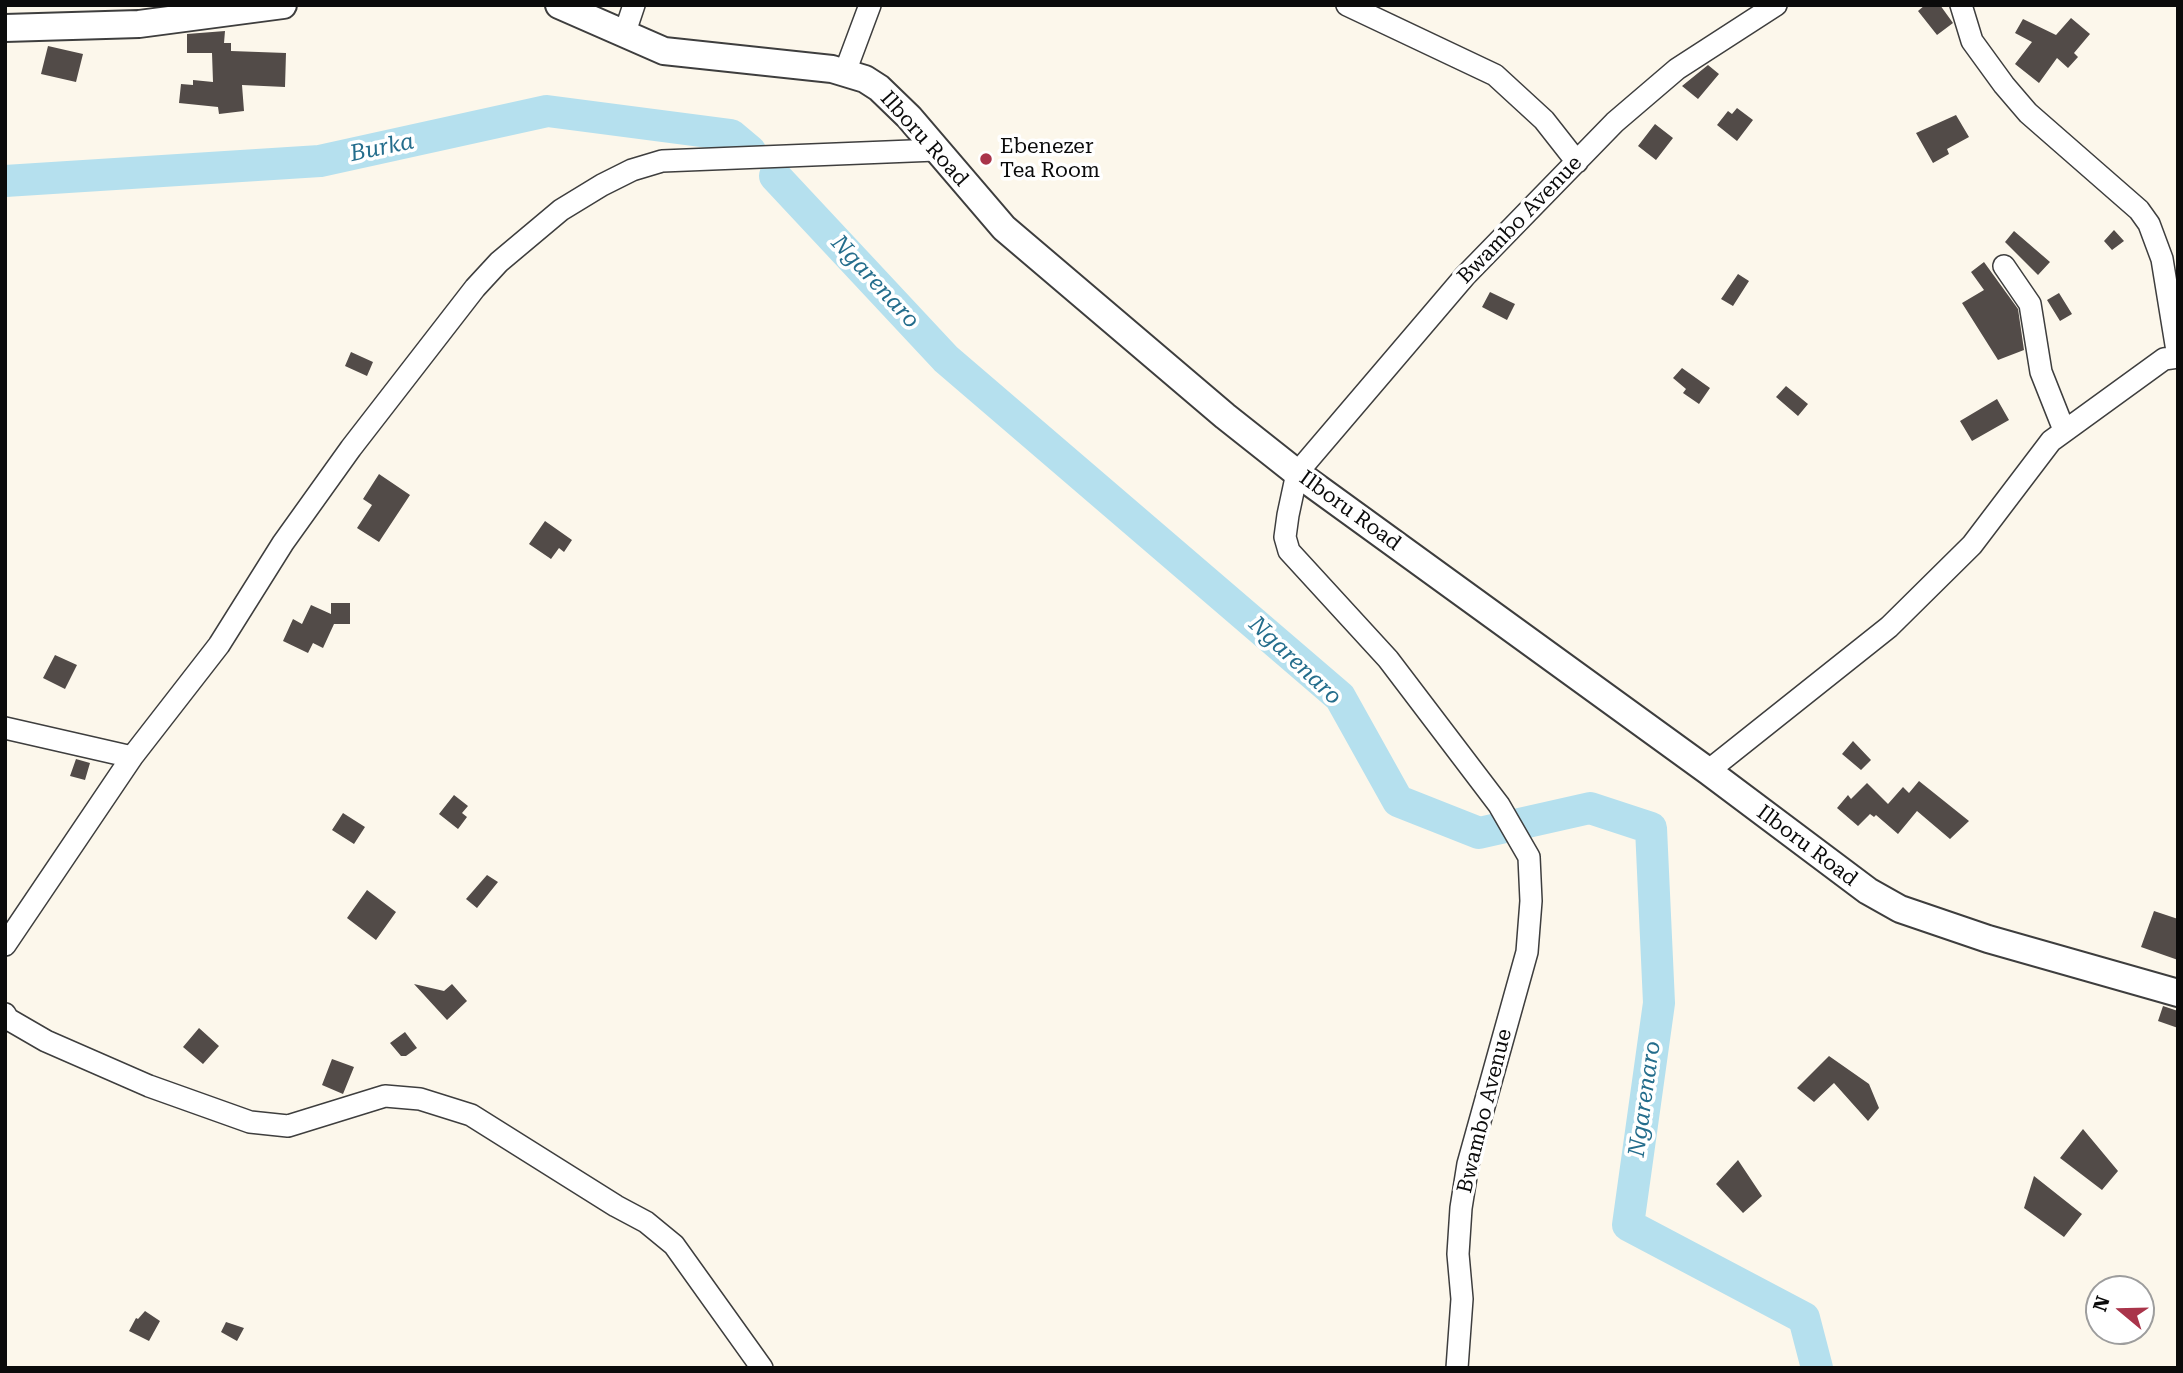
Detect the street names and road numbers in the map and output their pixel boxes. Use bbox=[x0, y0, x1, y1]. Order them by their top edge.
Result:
street label: Ilboru Road bbox=[875, 86, 973, 192]
street label: Bwambo Avenue bbox=[1452, 151, 1588, 289]
street label: Ilboru Road bbox=[1294, 466, 1406, 556]
street label: Ilboru Road bbox=[1752, 800, 1862, 892]
street label: Bwambo Avenue bbox=[1452, 1026, 1518, 1196]

